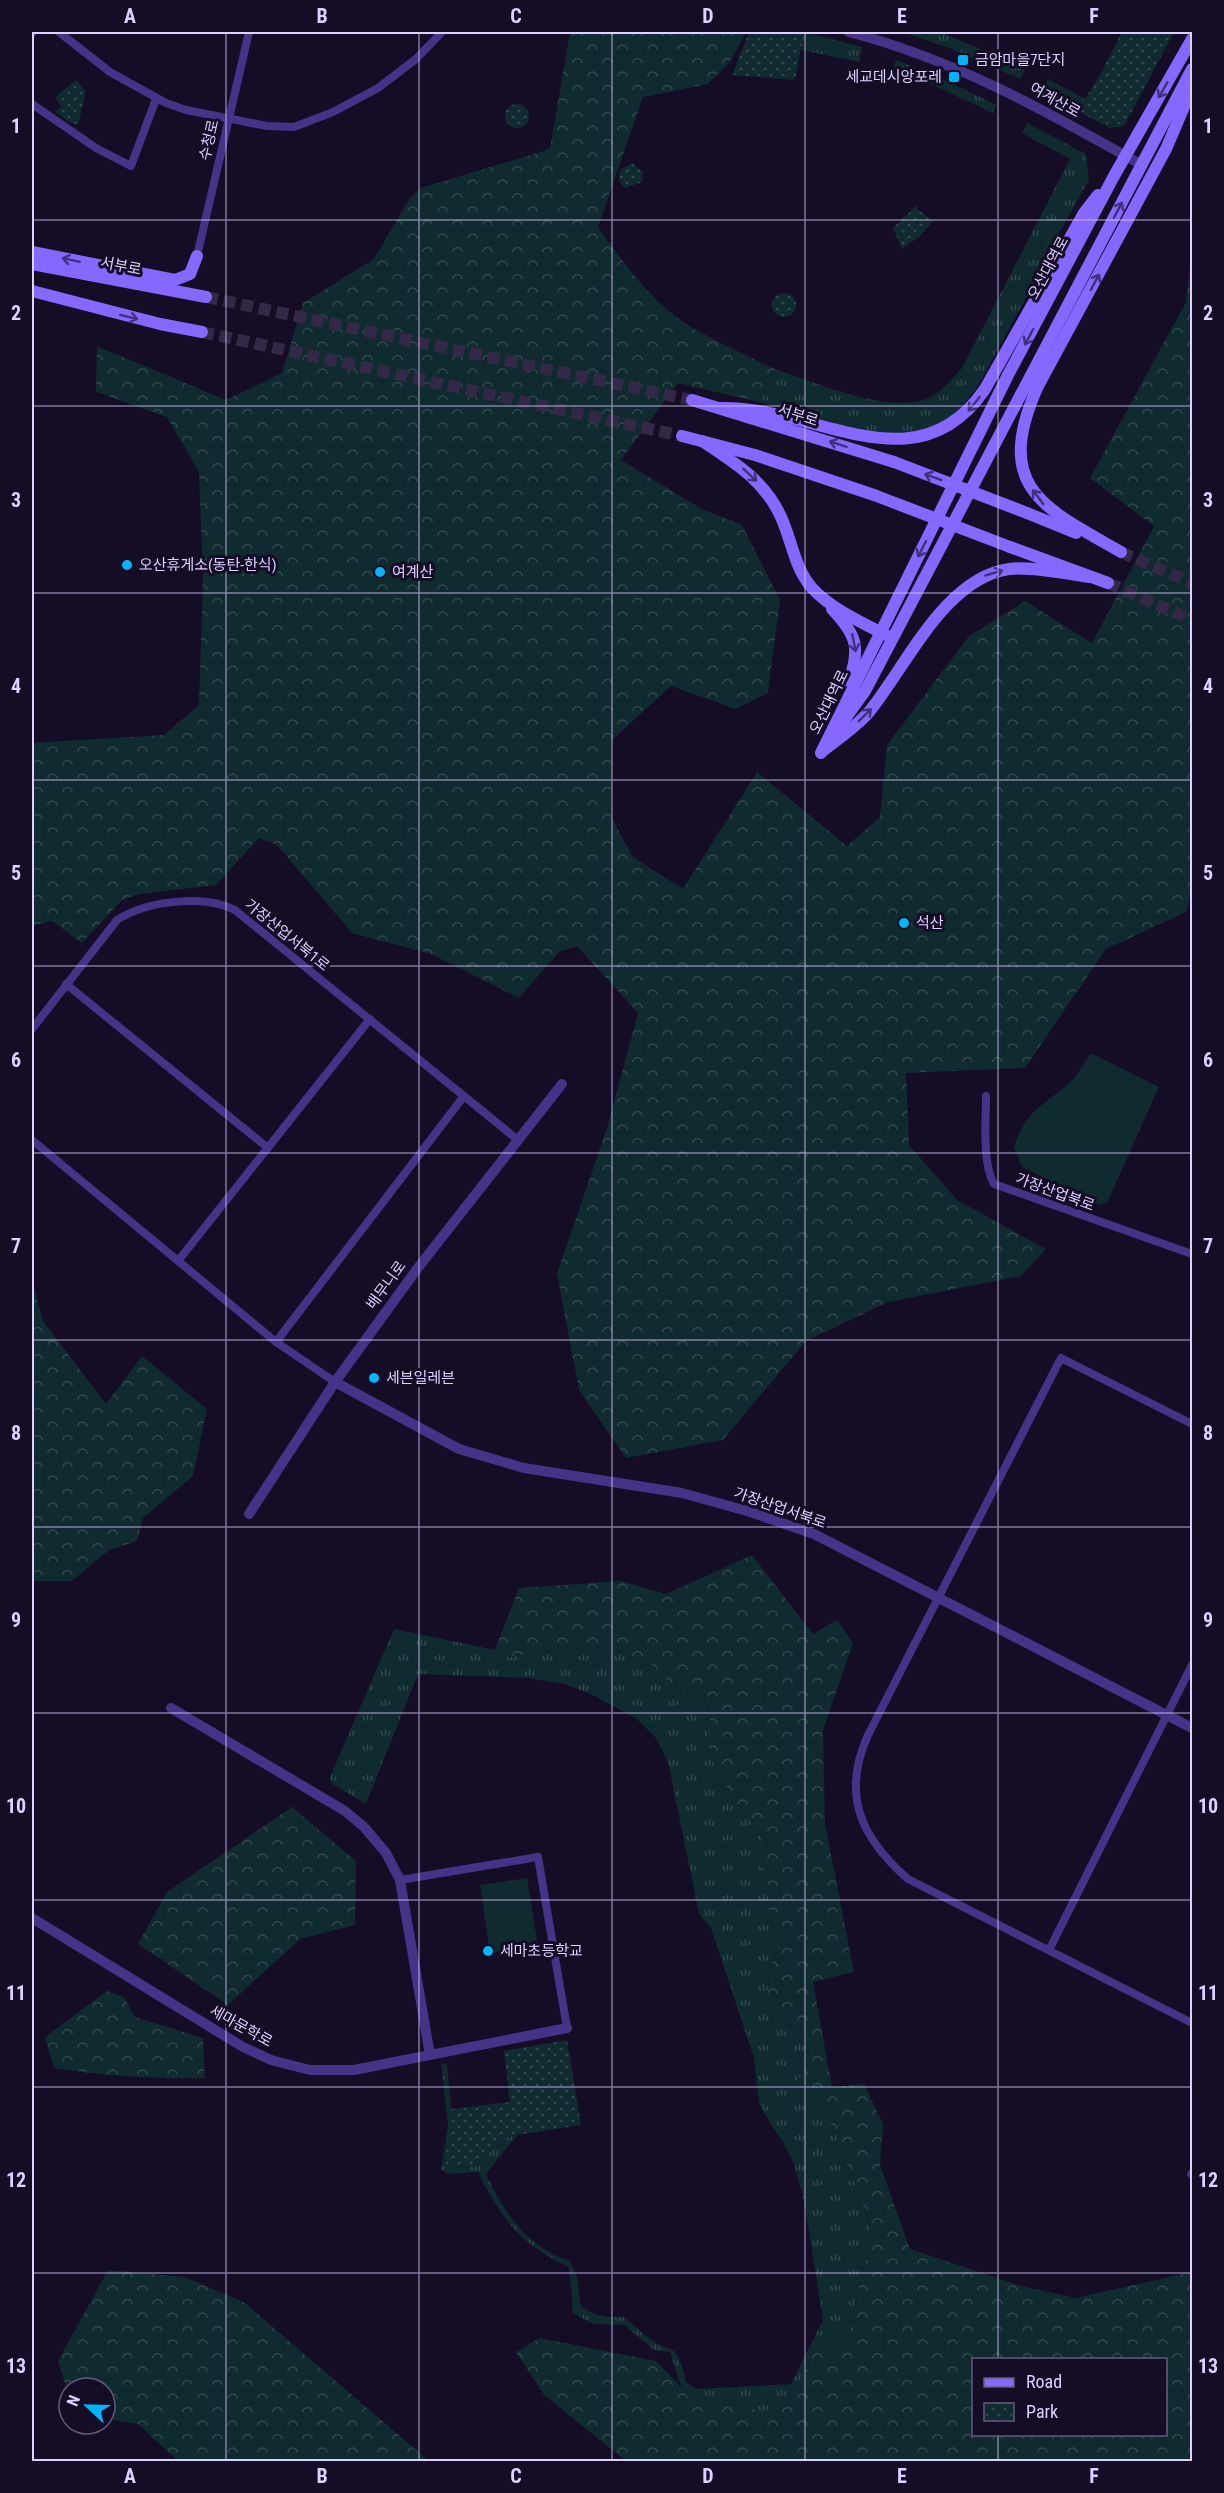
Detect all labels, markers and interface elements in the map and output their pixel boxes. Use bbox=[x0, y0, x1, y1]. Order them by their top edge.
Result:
text: A bbox=[124, 4, 136, 28]
text: B bbox=[316, 4, 328, 28]
text: C bbox=[510, 4, 522, 28]
text: D bbox=[702, 4, 714, 28]
text: E bbox=[897, 4, 907, 28]
text: F bbox=[1089, 4, 1099, 28]
place label: 금암마을7단지 bbox=[975, 51, 1065, 69]
marker: 금암마을7단지 bbox=[956, 53, 970, 67]
place label: 세교데시앙포레 bbox=[845, 68, 942, 86]
marker: 세교데시앙포레 bbox=[947, 70, 961, 84]
street label: 여계산로 bbox=[1026, 79, 1084, 121]
one-way arrow bbox=[1157, 81, 1169, 98]
text: 1 bbox=[11, 114, 21, 138]
text: 1 bbox=[1203, 114, 1213, 138]
street label: 수청로 bbox=[196, 118, 222, 162]
one-way arrow bbox=[1112, 202, 1124, 219]
street label: 오산대역로 bbox=[1024, 233, 1072, 303]
street label: 서부로 bbox=[99, 253, 143, 279]
one-way arrow bbox=[62, 254, 81, 265]
one-way arrow bbox=[1089, 274, 1101, 291]
text: 2 bbox=[11, 301, 21, 325]
text: 2 bbox=[1203, 301, 1213, 325]
one-way arrow bbox=[119, 311, 138, 323]
one-way arrow bbox=[1023, 328, 1035, 345]
one-way arrow bbox=[968, 396, 981, 412]
street label: 서부로 bbox=[776, 400, 820, 430]
one-way arrow bbox=[829, 438, 848, 449]
one-way arrow bbox=[742, 468, 757, 482]
one-way arrow bbox=[924, 471, 943, 482]
text: 3 bbox=[11, 488, 21, 512]
text: 3 bbox=[1203, 488, 1213, 512]
one-way arrow bbox=[1032, 489, 1045, 505]
one-way arrow bbox=[916, 539, 928, 557]
place label: 오산휴게소(동탄-한식) bbox=[139, 556, 276, 574]
marker: 오산휴게소(동탄-한식) bbox=[120, 558, 134, 572]
place label: 여계산 bbox=[392, 563, 434, 581]
marker: 여계산 bbox=[373, 565, 387, 579]
one-way arrow bbox=[984, 567, 1003, 578]
one-way arrow bbox=[849, 633, 860, 652]
street label: 오산대역로 bbox=[806, 667, 852, 737]
text: 4 bbox=[11, 674, 21, 698]
text: 4 bbox=[1203, 674, 1213, 698]
one-way arrow bbox=[858, 707, 872, 722]
text: 5 bbox=[11, 861, 21, 885]
text: 5 bbox=[1203, 861, 1213, 885]
street label: 가장산업서북1로 bbox=[241, 895, 333, 975]
place label: 석산 bbox=[916, 914, 944, 932]
marker: 석산 bbox=[897, 916, 911, 930]
text: 6 bbox=[11, 1048, 21, 1072]
text: 6 bbox=[1203, 1048, 1213, 1072]
street label: 가장산업북로 bbox=[1013, 1169, 1097, 1215]
text: 7 bbox=[11, 1234, 21, 1258]
text: 7 bbox=[1203, 1234, 1213, 1258]
street label: 배무니로 bbox=[362, 1257, 410, 1313]
place label: 세븐일레븐 bbox=[386, 1369, 455, 1387]
marker: 세븐일레븐 bbox=[367, 1371, 381, 1385]
text: 8 bbox=[11, 1421, 21, 1445]
text: 8 bbox=[1203, 1421, 1213, 1445]
street label: 가장산업서북로 bbox=[731, 1484, 829, 1532]
text: 9 bbox=[11, 1608, 21, 1632]
text: 9 bbox=[1203, 1608, 1213, 1632]
text: 10 bbox=[6, 1794, 26, 1818]
text: 10 bbox=[1198, 1794, 1218, 1818]
place label: 세마초등학교 bbox=[500, 1942, 583, 1960]
marker: 세마초등학교 bbox=[481, 1944, 495, 1958]
text: 11 bbox=[6, 1981, 26, 2005]
text: 11 bbox=[1198, 1981, 1218, 2005]
street label: 세마문학로 bbox=[206, 2001, 276, 2051]
text: 12 bbox=[6, 2168, 26, 2192]
text: 12 bbox=[1198, 2168, 1218, 2192]
text: 13 bbox=[6, 2354, 26, 2378]
text: 13 bbox=[1198, 2354, 1218, 2378]
legend bbox=[972, 2358, 1167, 2436]
text: Road bbox=[1026, 2371, 1062, 2392]
north arrow bbox=[57, 2376, 117, 2436]
text: N bbox=[63, 2392, 84, 2409]
text: Park bbox=[1026, 2401, 1058, 2422]
text: A bbox=[124, 2464, 136, 2488]
text: B bbox=[316, 2464, 328, 2488]
text: C bbox=[510, 2464, 522, 2488]
text: D bbox=[702, 2464, 714, 2488]
text: E bbox=[897, 2464, 907, 2488]
text: F bbox=[1089, 2464, 1099, 2488]

